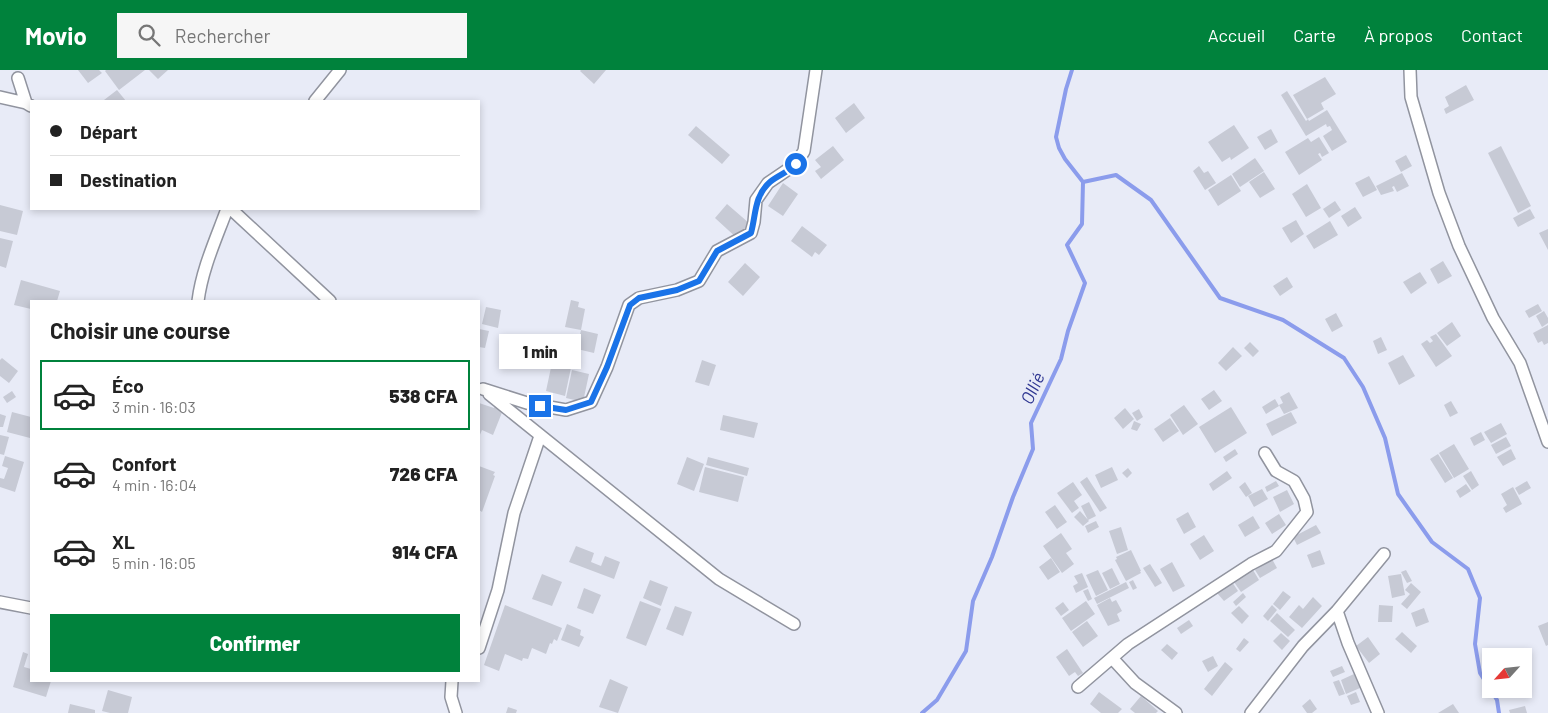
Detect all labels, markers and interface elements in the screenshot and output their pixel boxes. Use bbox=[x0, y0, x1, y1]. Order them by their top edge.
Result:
search box bbox=[117, 13, 467, 58]
text: Movio bbox=[25, 21, 87, 50]
icon: search bbox=[135, 21, 163, 49]
text: Rechercher bbox=[175, 24, 271, 47]
text: Accueil bbox=[1208, 24, 1265, 46]
text: Carte bbox=[1293, 24, 1336, 46]
text: À propos bbox=[1364, 24, 1433, 46]
text: Contact bbox=[1461, 24, 1523, 46]
text: Départ bbox=[80, 120, 138, 143]
route start bbox=[785, 153, 807, 175]
text: Destination bbox=[80, 168, 177, 191]
text: Choisir une course bbox=[50, 317, 230, 343]
callout: 1 min bbox=[499, 334, 581, 368]
text: 1 min bbox=[522, 342, 558, 361]
water label: Ollié bbox=[1015, 369, 1049, 407]
icon: car bbox=[52, 373, 97, 418]
text: Éco bbox=[112, 374, 144, 397]
text: 538 CFA bbox=[389, 384, 458, 407]
route end bbox=[529, 395, 551, 417]
text: 3 min · 16:03 bbox=[112, 397, 196, 416]
icon: car bbox=[52, 451, 97, 496]
text: Confort bbox=[112, 452, 176, 475]
text: 726 CFA bbox=[390, 462, 458, 485]
text: 4 min · 16:04 bbox=[112, 475, 197, 494]
icon: car bbox=[52, 529, 97, 574]
text: XL bbox=[112, 530, 135, 553]
text: 914 CFA bbox=[392, 540, 458, 563]
text: 5 min · 16:05 bbox=[112, 553, 196, 572]
button: Confirmer bbox=[50, 614, 460, 672]
north arrow bbox=[1482, 648, 1532, 698]
map controls bbox=[1482, 648, 1532, 698]

